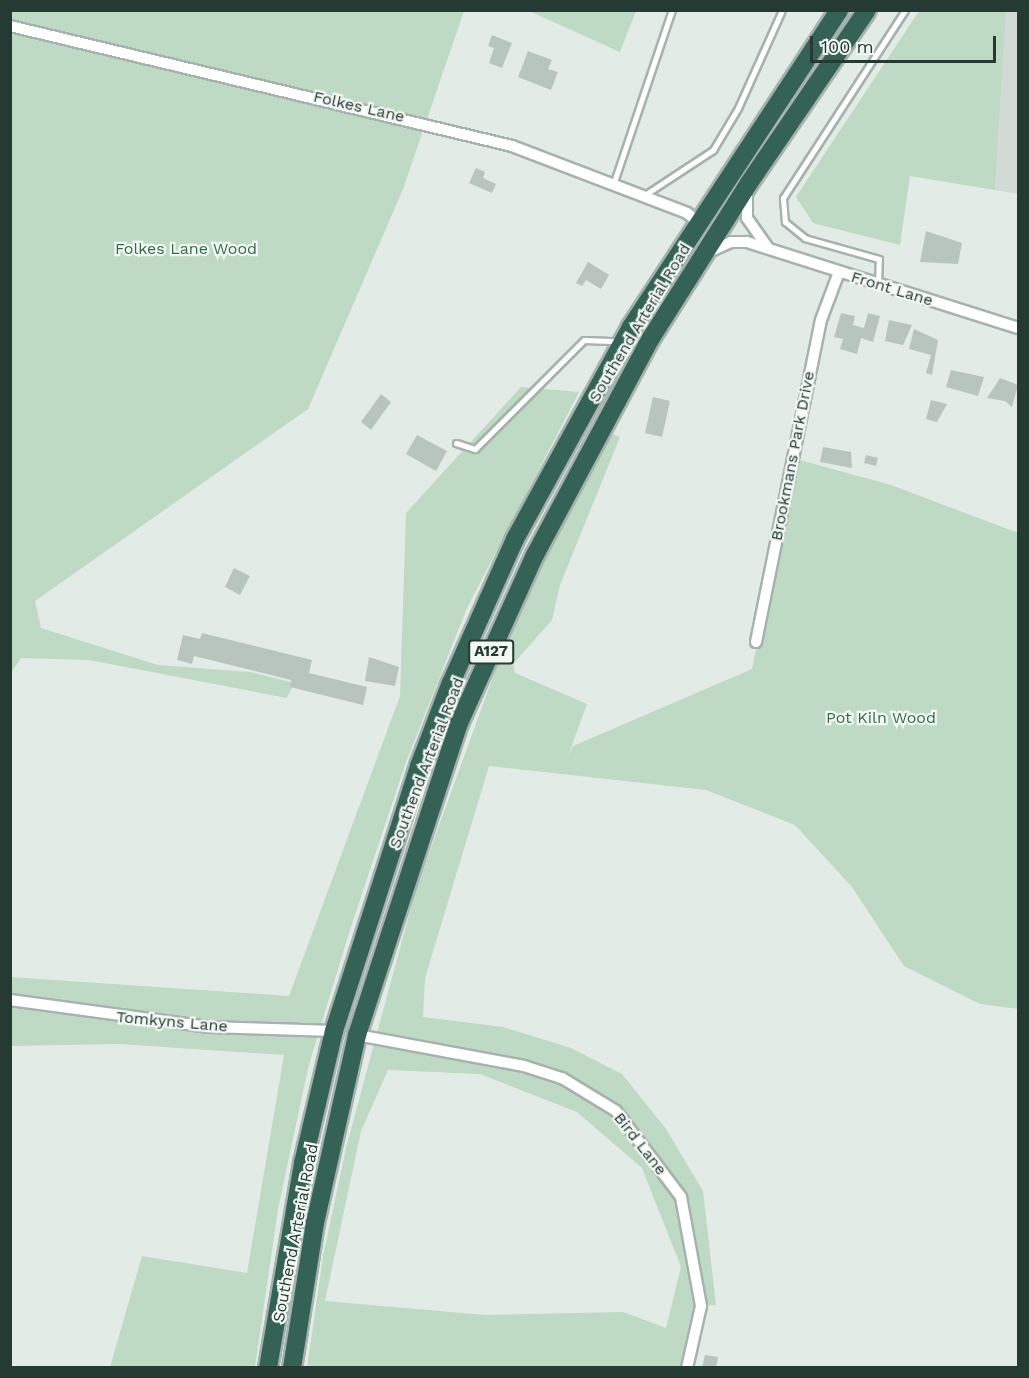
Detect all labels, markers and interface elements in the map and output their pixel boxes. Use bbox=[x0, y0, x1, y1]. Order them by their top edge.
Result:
scale bar bbox=[813, 24, 999, 62]
text: 100 m bbox=[821, 36, 874, 57]
street label: Folkes Lane bbox=[312, 87, 406, 127]
park label: Folkes Lane Wood bbox=[115, 239, 257, 259]
street label: Southend Arterial Road bbox=[585, 240, 695, 406]
street label: Front Lane bbox=[849, 267, 935, 311]
street label: Brookmans Park Drive bbox=[767, 369, 819, 543]
road number: A127 bbox=[467, 640, 515, 664]
street label: Southend Arterial Road bbox=[385, 674, 469, 852]
park label: Pot Kiln Wood bbox=[826, 708, 936, 728]
street label: Tomkyns Lane bbox=[116, 1008, 228, 1036]
street label: Bird Lane bbox=[610, 1109, 670, 1179]
street label: Southend Arterial Road bbox=[269, 1141, 323, 1325]

